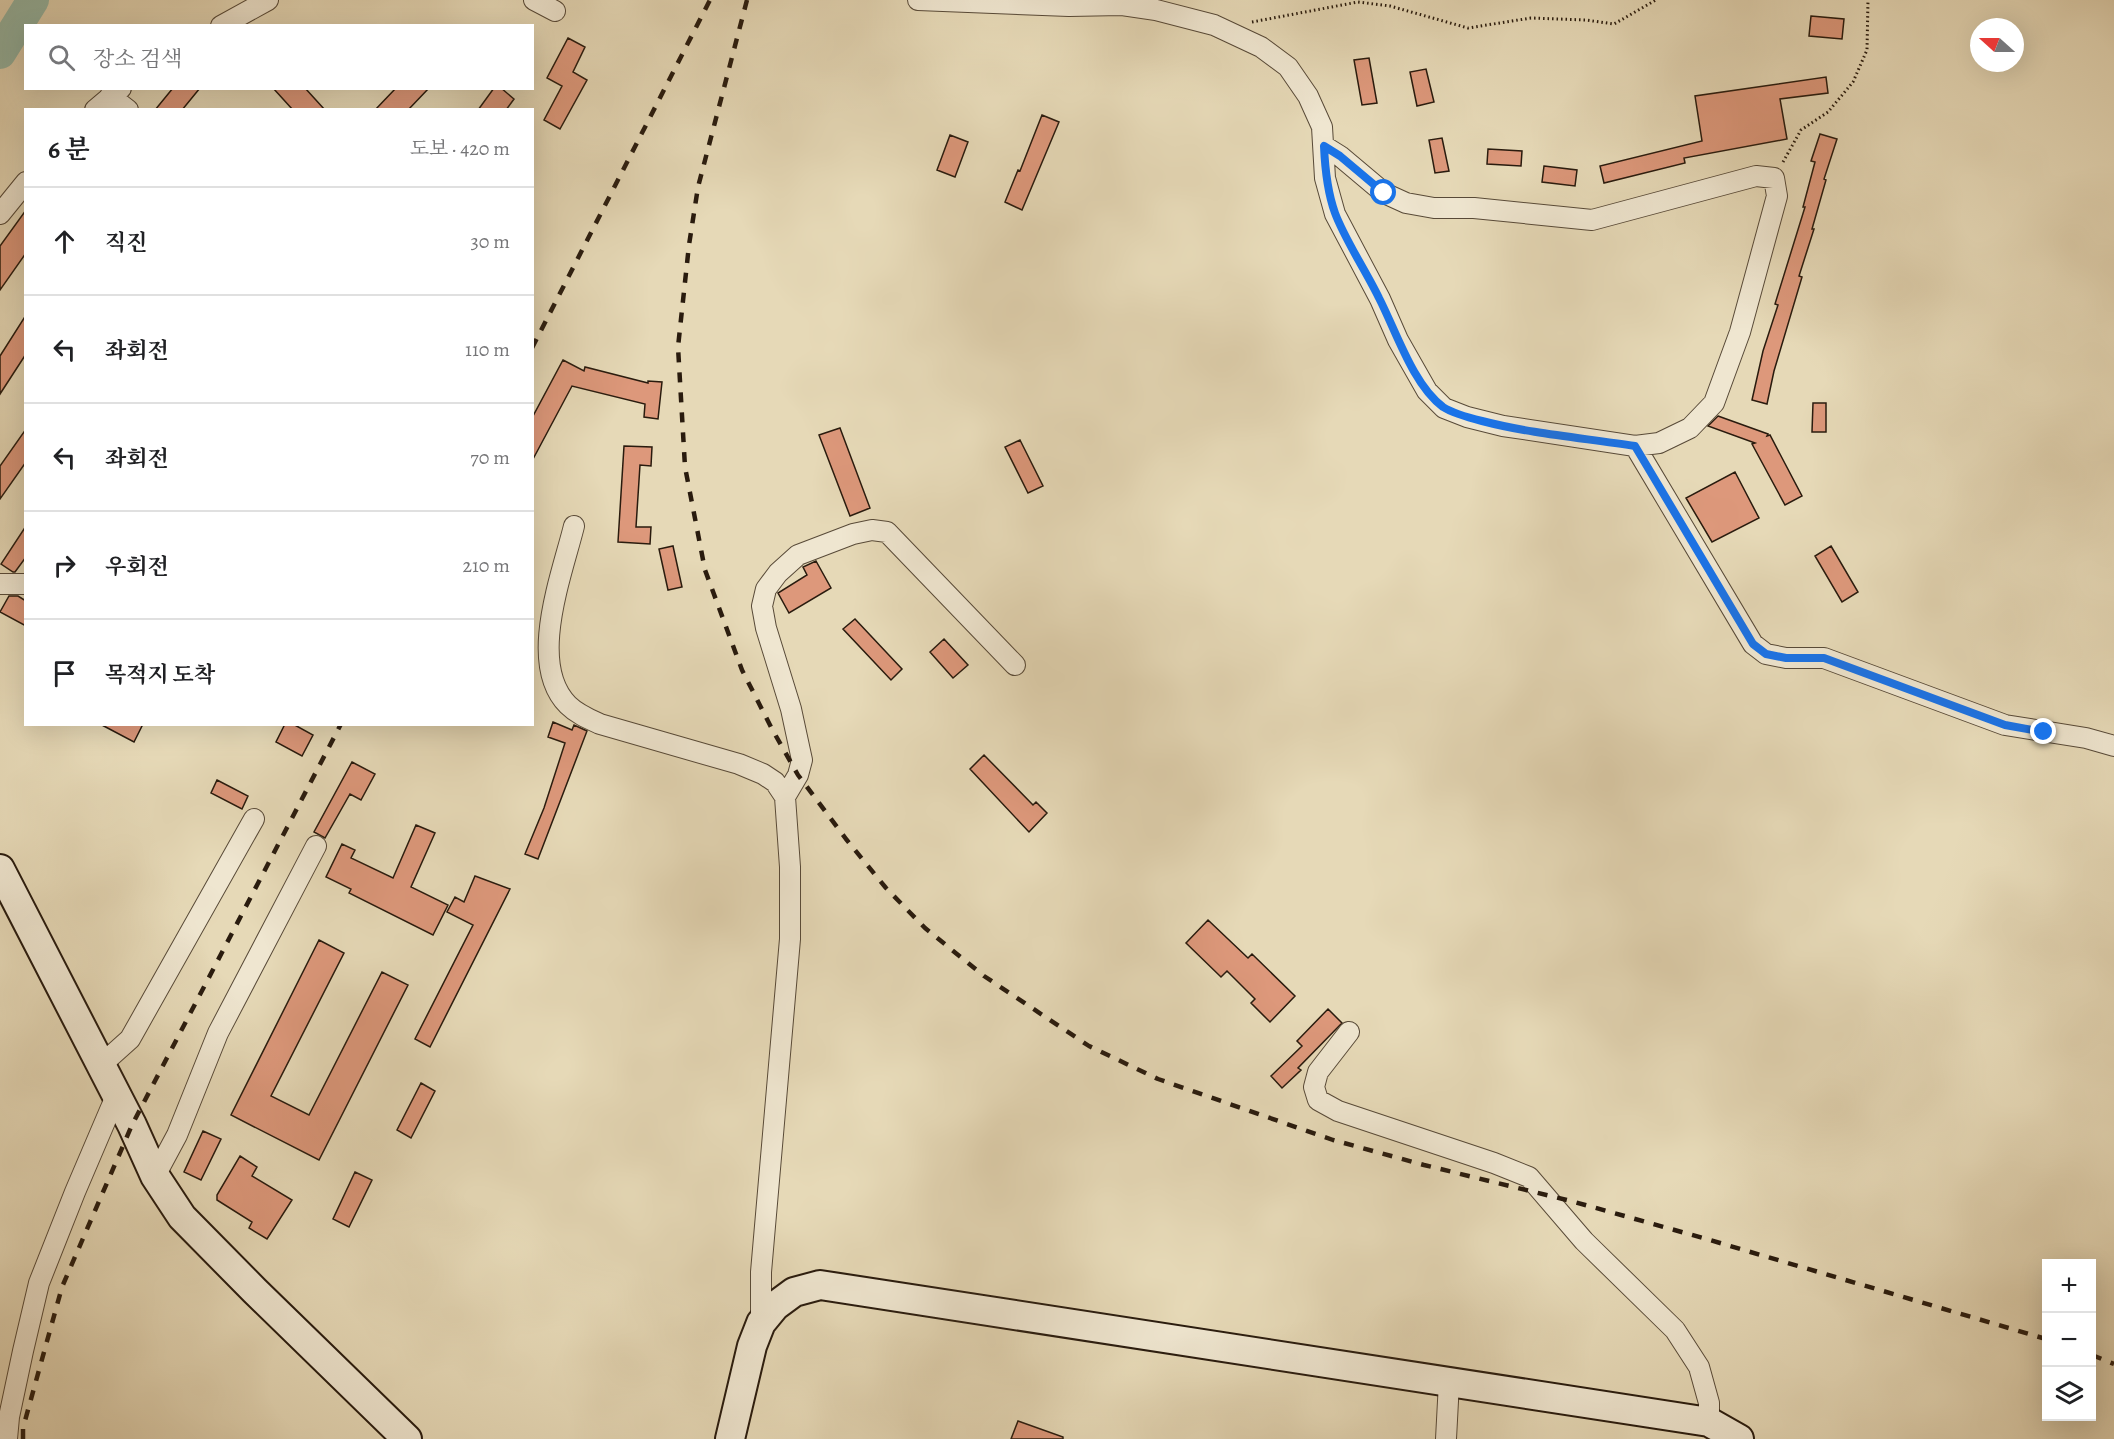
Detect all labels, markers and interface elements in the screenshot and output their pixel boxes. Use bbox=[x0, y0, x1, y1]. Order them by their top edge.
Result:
north arrow bbox=[1970, 18, 2024, 72]
search box bbox=[24, 24, 534, 90]
icon: search bbox=[45, 41, 78, 74]
text: 장소 검색 bbox=[93, 44, 182, 74]
text: 6 분 bbox=[48, 132, 90, 167]
text: 도보 · 420 m bbox=[410, 135, 510, 162]
route start bbox=[1370, 179, 1396, 205]
icon: ahead bbox=[48, 225, 81, 258]
text: 직진 bbox=[105, 228, 148, 258]
text: 30 m bbox=[470, 228, 510, 255]
icon: left bbox=[48, 333, 81, 366]
text: 좌회전 bbox=[105, 336, 169, 366]
text: 110 m bbox=[465, 336, 510, 363]
icon: left bbox=[48, 441, 81, 474]
text: 좌회전 bbox=[105, 444, 169, 474]
text: 70 m bbox=[470, 444, 510, 471]
icon: right bbox=[48, 549, 81, 582]
text: 우회전 bbox=[105, 552, 169, 582]
text: 210 m bbox=[462, 552, 510, 579]
icon: arrive bbox=[48, 657, 81, 690]
text: 목적지 도착 bbox=[105, 660, 215, 690]
route end bbox=[2030, 718, 2056, 744]
map controls bbox=[2042, 1259, 2096, 1421]
button: + bbox=[2042, 1259, 2096, 1313]
button: − bbox=[2042, 1313, 2096, 1367]
button: layers bbox=[2042, 1367, 2096, 1421]

